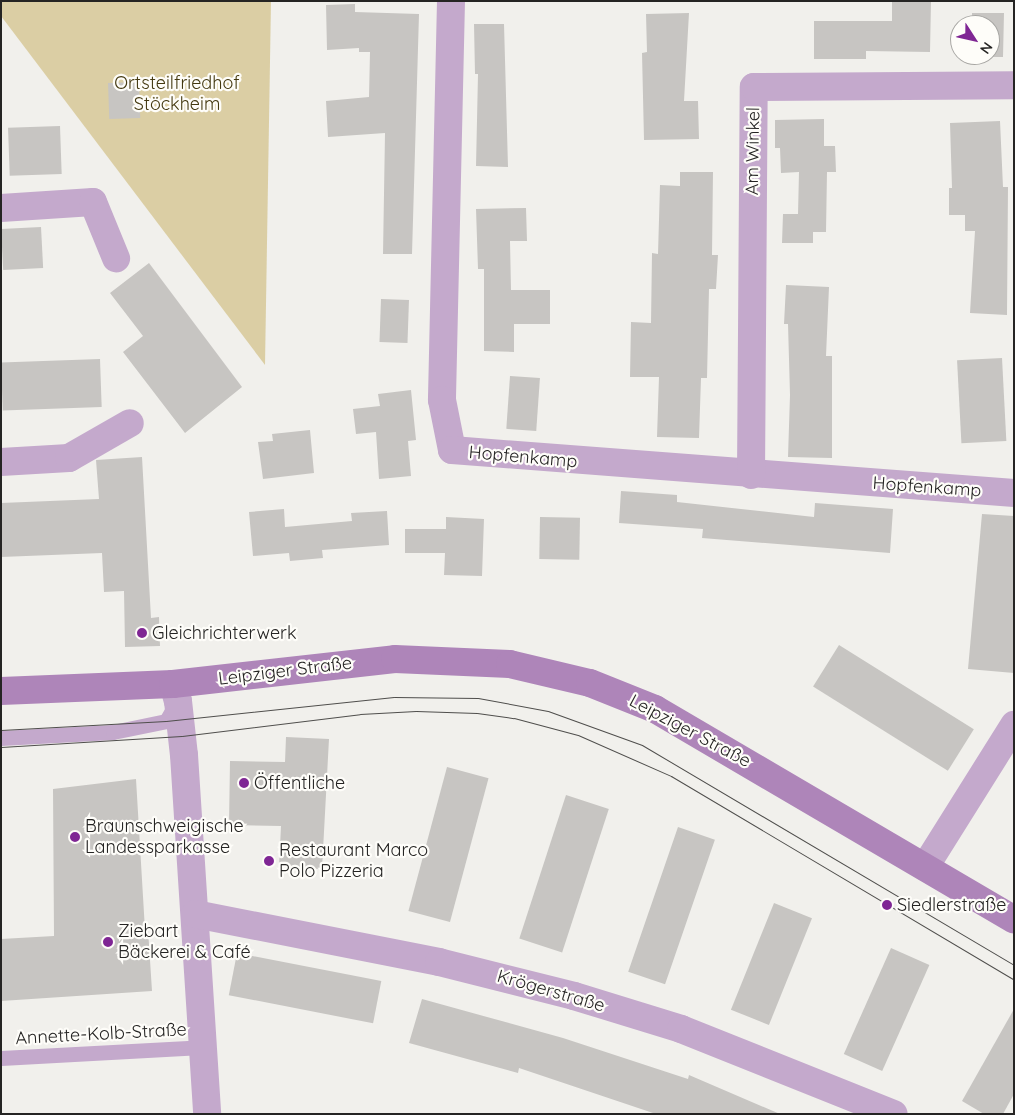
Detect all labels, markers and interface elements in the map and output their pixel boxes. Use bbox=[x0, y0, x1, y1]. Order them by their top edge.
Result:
north arrow bbox=[950, 15, 1000, 65]
text: N bbox=[976, 39, 997, 57]
park label: Ortsteilfriedhof Stöckheim bbox=[114, 73, 240, 116]
street label: Am Winkel bbox=[741, 107, 765, 195]
street label: Hopfenkamp bbox=[468, 441, 578, 473]
street label: Hopfenkamp bbox=[872, 472, 982, 502]
place label: Gleichrichterwerk bbox=[152, 622, 297, 644]
marker: Gleichrichterwerk bbox=[136, 627, 148, 639]
street label: Leipziger Straße bbox=[217, 652, 353, 690]
street label: Leipziger Straße bbox=[626, 690, 754, 772]
place label: Öffentliche bbox=[254, 772, 345, 794]
marker: Öffentliche bbox=[238, 777, 250, 789]
place label: Braunschweigische Landessparkasse bbox=[85, 816, 244, 859]
marker: Braunschweigische Landessparkasse bbox=[69, 831, 81, 843]
place label: Restaurant Marco Polo Pizzeria bbox=[279, 840, 428, 882]
marker: Restaurant Marco Polo Pizzeria bbox=[263, 855, 275, 867]
place label: Siedlerstraße bbox=[897, 894, 1006, 916]
marker: Siedlerstraße bbox=[881, 899, 893, 911]
place label: Ziebart Bäckerei & Café bbox=[118, 921, 251, 964]
marker: Ziebart Bäckerei & Café bbox=[102, 936, 114, 948]
street label: Krögerstraße bbox=[495, 965, 607, 1017]
street label: Annette-Kolb-Straße bbox=[15, 1019, 187, 1049]

